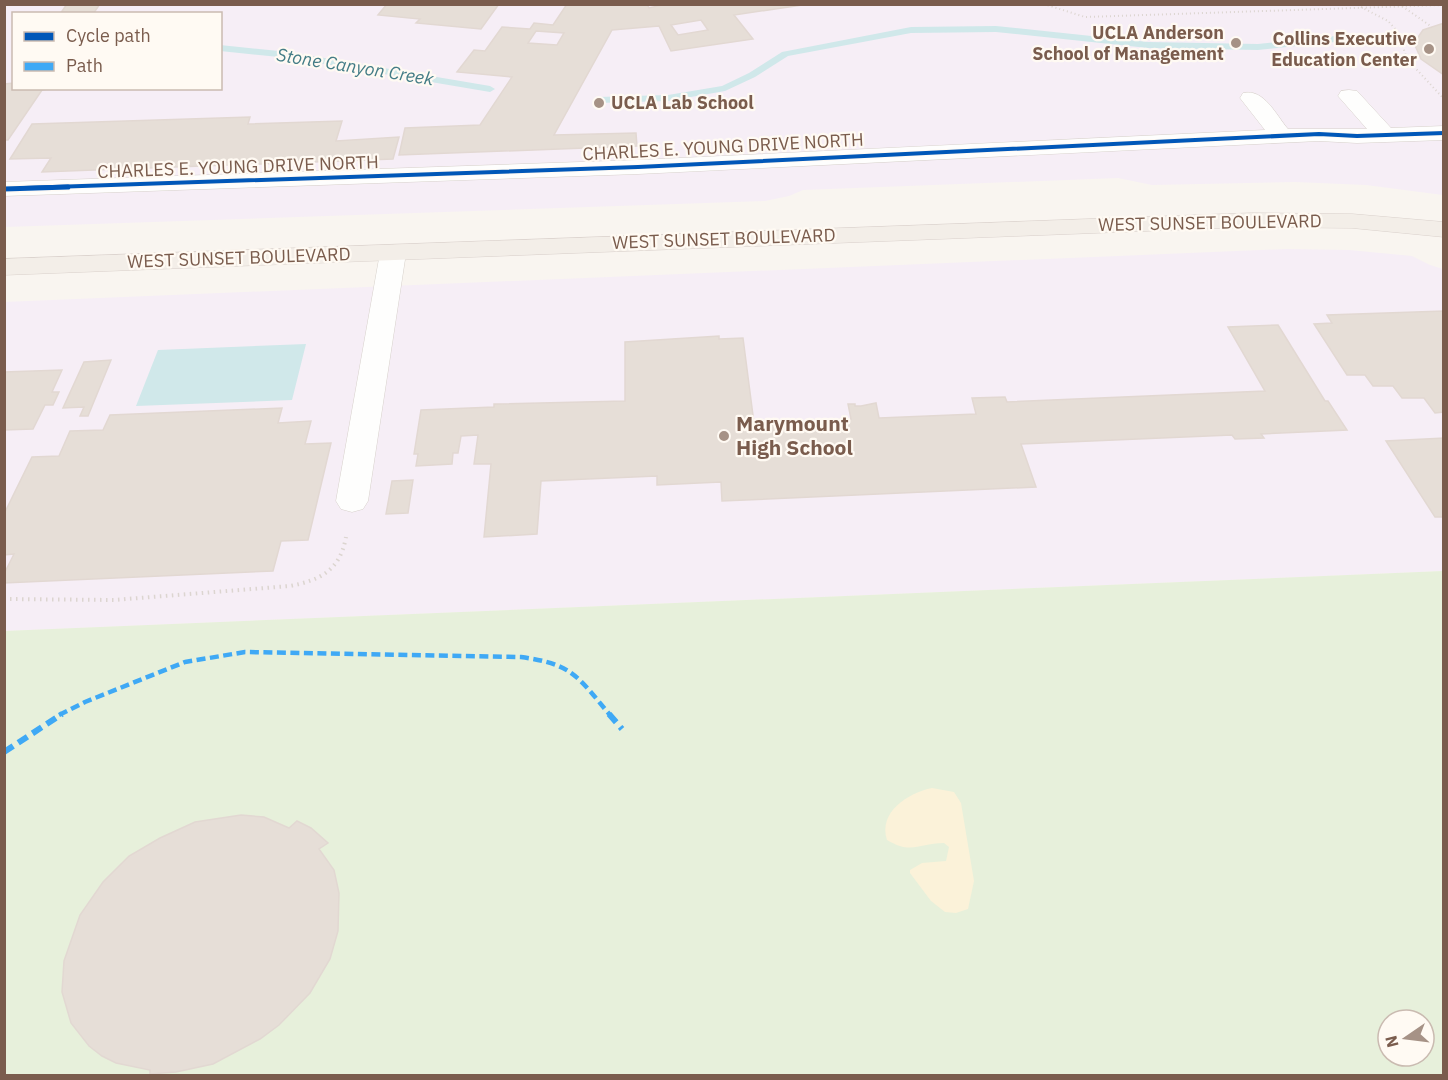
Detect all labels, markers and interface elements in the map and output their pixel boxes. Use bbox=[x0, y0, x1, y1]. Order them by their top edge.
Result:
legend bbox=[12, 12, 222, 90]
place label: UCLA Anderson School of Management bbox=[1032, 21, 1224, 65]
text: Cycle path bbox=[66, 24, 151, 47]
place label: Collins Executive Education Center bbox=[1271, 27, 1417, 71]
marker: UCLA Anderson School of Management bbox=[1229, 36, 1243, 50]
marker: Collins Executive Education Center bbox=[1422, 42, 1436, 56]
water label: Stone Canyon Creek bbox=[275, 43, 436, 90]
text: Path bbox=[66, 54, 103, 77]
place label: UCLA Lab School bbox=[611, 91, 754, 114]
marker: UCLA Lab School bbox=[592, 96, 606, 110]
street label: CHARLES E. YOUNG DRIVE NORTH bbox=[582, 128, 864, 165]
street label: CHARLES E. YOUNG DRIVE NORTH bbox=[97, 150, 379, 183]
street label: WEST SUNSET BOULEVARD bbox=[1098, 209, 1322, 236]
street label: WEST SUNSET BOULEVARD bbox=[612, 223, 836, 254]
street label: WEST SUNSET BOULEVARD bbox=[127, 242, 351, 273]
place label: Marymount High School bbox=[736, 409, 853, 461]
marker: Marymount High School bbox=[717, 429, 731, 443]
north arrow bbox=[1376, 1008, 1436, 1068]
text: N bbox=[1380, 1034, 1403, 1050]

